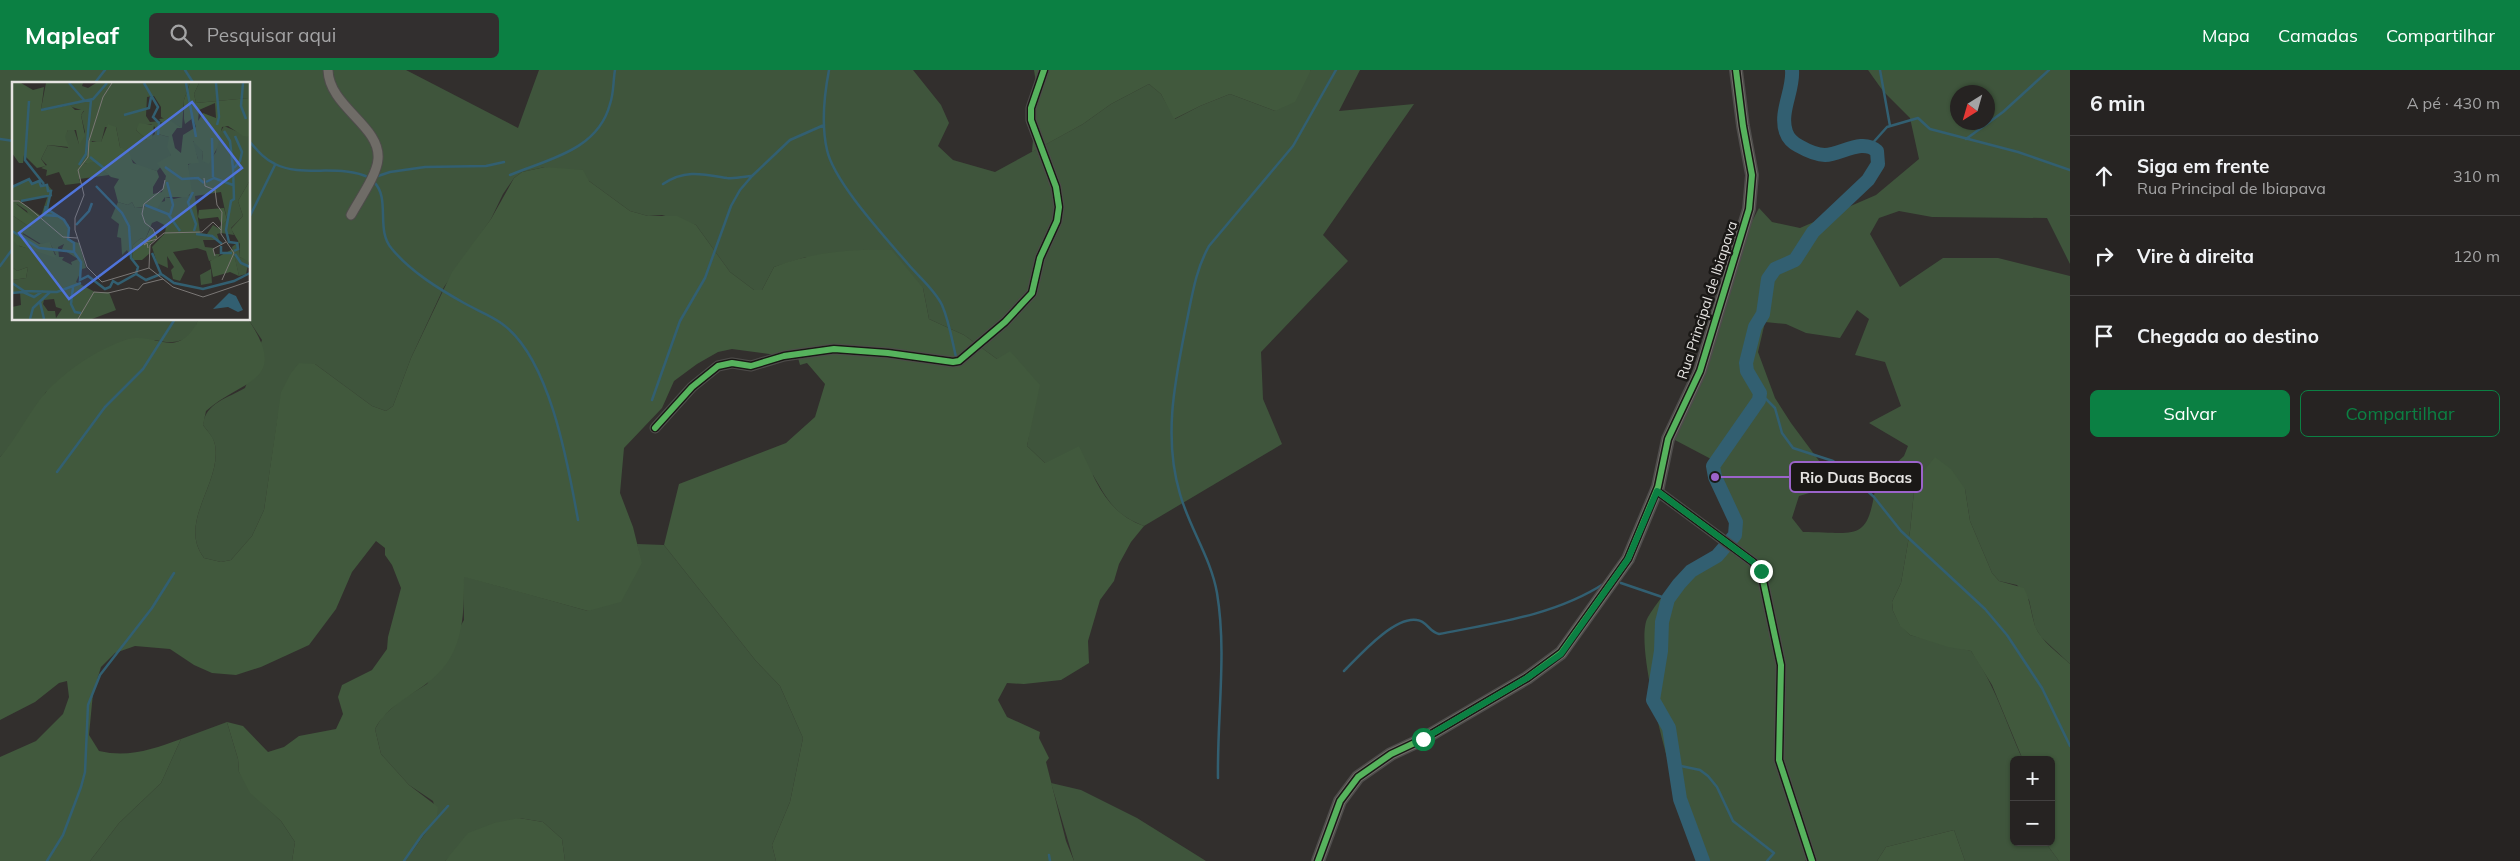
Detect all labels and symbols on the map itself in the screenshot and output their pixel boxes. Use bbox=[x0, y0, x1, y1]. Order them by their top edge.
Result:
inset map bbox=[12, 82, 250, 320]
north arrow bbox=[1950, 85, 1995, 130]
street label: Rua Principal de Ibiapava bbox=[1673, 219, 1741, 381]
callout: Rio Duas Bocas bbox=[1790, 462, 1922, 492]
text: Rio Duas Bocas bbox=[1800, 468, 1912, 487]
route end bbox=[1750, 560, 1773, 583]
route start bbox=[1412, 728, 1435, 751]

